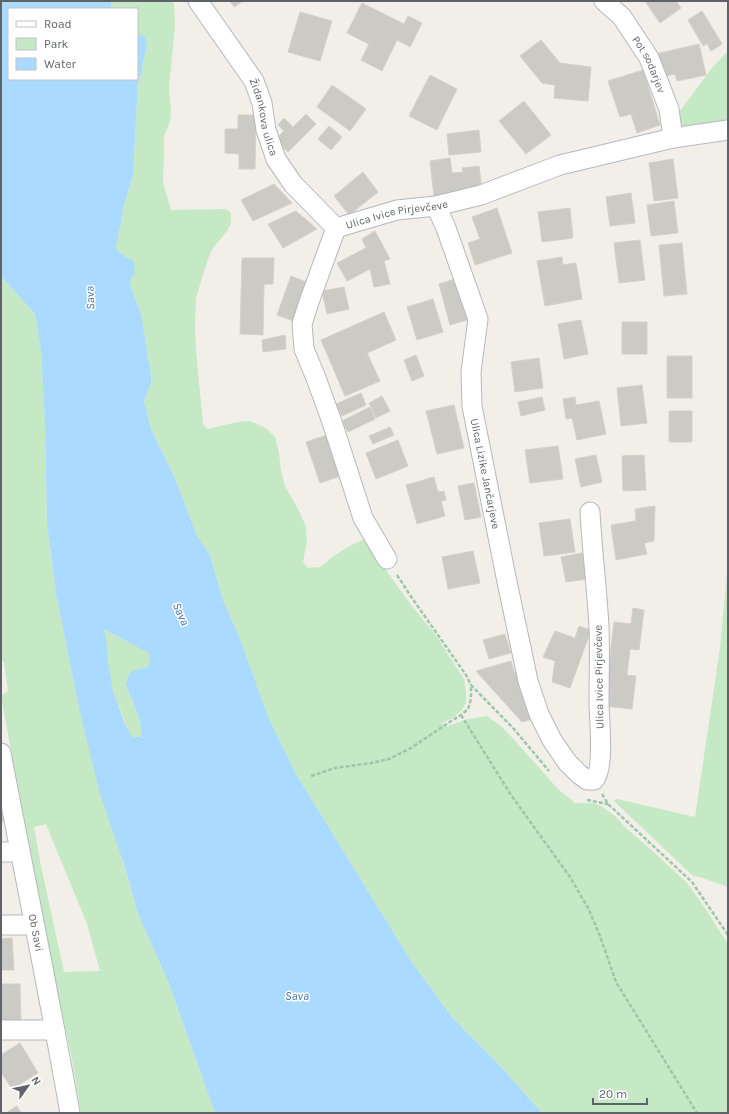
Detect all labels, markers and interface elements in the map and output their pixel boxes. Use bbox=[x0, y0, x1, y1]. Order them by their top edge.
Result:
legend bbox=[8, 8, 138, 80]
text: Road bbox=[44, 17, 72, 31]
street label: Pot sodarjev bbox=[630, 33, 669, 95]
text: Park bbox=[44, 37, 69, 51]
text: Water bbox=[44, 57, 77, 71]
street label: Židankova ulica bbox=[247, 75, 281, 157]
street label: Ulica Ivice Pirjevčeve bbox=[344, 197, 449, 231]
water label: Sava bbox=[82, 286, 98, 310]
street label: Ulica Lizike Jančarjeve bbox=[468, 417, 503, 530]
water label: Sava bbox=[170, 600, 192, 628]
street label: Ulica Ivice Pirjevčeve bbox=[592, 624, 606, 729]
street label: Ob Savi bbox=[26, 913, 46, 952]
water label: Sava bbox=[285, 989, 309, 1003]
north arrow bbox=[8, 1066, 48, 1106]
text: N bbox=[28, 1074, 44, 1088]
scale bar bbox=[593, 1080, 647, 1106]
text: 20 m bbox=[599, 1087, 627, 1101]

